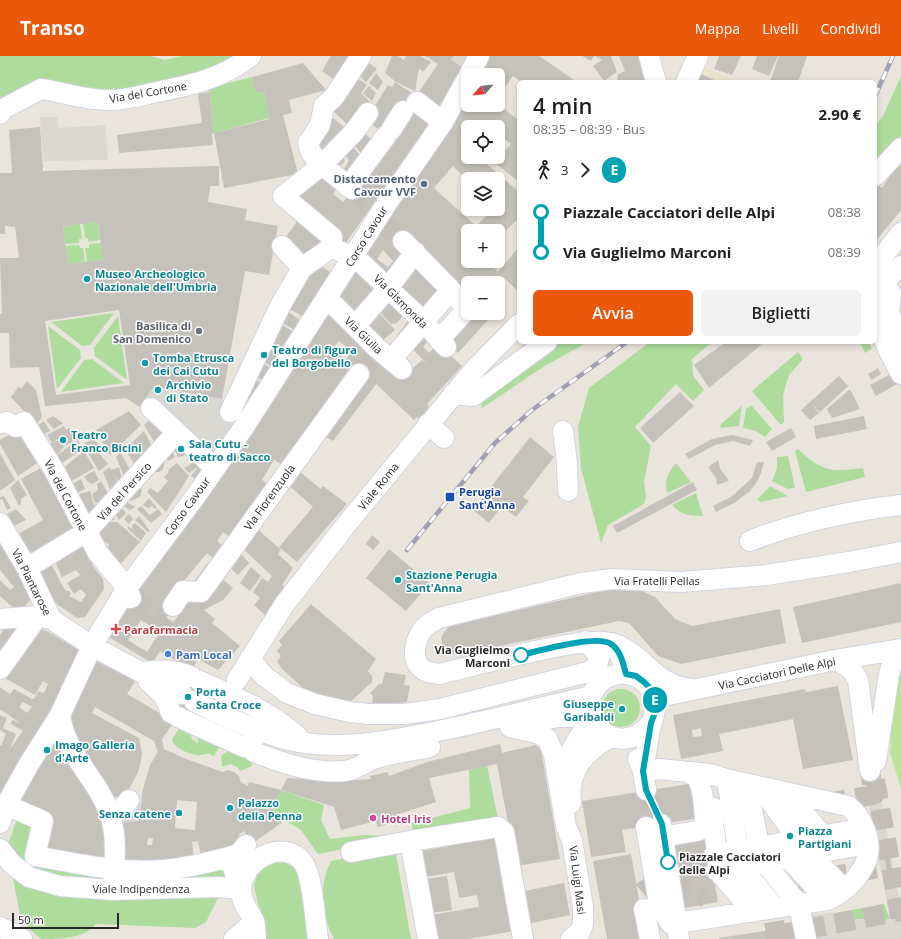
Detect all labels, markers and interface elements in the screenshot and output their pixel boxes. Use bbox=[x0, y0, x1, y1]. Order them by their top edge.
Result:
text: Transo bbox=[20, 15, 85, 41]
text: Mappa bbox=[695, 19, 740, 38]
text: Livelli bbox=[762, 19, 798, 38]
text: Condividi bbox=[820, 19, 881, 38]
north arrow bbox=[461, 68, 505, 112]
map controls bbox=[461, 68, 505, 320]
street label: Via del Cortone bbox=[108, 78, 188, 106]
text: 4 min bbox=[533, 90, 592, 120]
text: 2.90 € bbox=[819, 104, 861, 124]
button: locate bbox=[461, 120, 505, 164]
text: 08:35 – 08:39 · Bus bbox=[533, 120, 645, 138]
icon: walk bbox=[533, 159, 555, 181]
icon: forward bbox=[574, 159, 596, 181]
text: E bbox=[610, 160, 618, 179]
text: 3 bbox=[561, 161, 568, 179]
place label: Distaccamento Cavour VVF bbox=[334, 171, 416, 199]
button: layers bbox=[461, 172, 505, 216]
marker: Distaccamento Cavour VVF bbox=[419, 179, 429, 189]
street label: Corso Cavour bbox=[341, 202, 391, 269]
text: Piazzale Cacciatori delle Alpi bbox=[563, 202, 775, 222]
text: 08:38 bbox=[828, 203, 861, 221]
button: + bbox=[461, 224, 505, 268]
text: Via Guglielmo Marconi bbox=[563, 242, 731, 262]
text: 08:39 bbox=[828, 243, 861, 261]
place label: Museo Archeologico Nazionale dell'Umbria bbox=[95, 266, 217, 294]
street label: Via Gismonda bbox=[371, 271, 431, 331]
marker: Museo Archeologico Nazionale dell'Umbria bbox=[82, 274, 92, 284]
button: − bbox=[461, 276, 505, 320]
button: Avvia bbox=[533, 290, 693, 336]
button: Biglietti bbox=[701, 290, 861, 336]
street label: Via Giulia bbox=[342, 313, 386, 357]
place label: Basilica di San Domenico bbox=[113, 318, 191, 346]
marker: Basilica di San Domenico bbox=[194, 326, 204, 336]
place label: Teatro di figura del Borgobello bbox=[272, 342, 357, 370]
place label: Tomba Etrusca dei Cai Cutu bbox=[153, 350, 234, 378]
marker: Teatro di figura del Borgobello bbox=[259, 350, 269, 360]
marker: Tomba Etrusca dei Cai Cutu bbox=[140, 358, 150, 368]
place label: Archivio di Stato bbox=[166, 377, 211, 405]
marker: Archivio di Stato bbox=[153, 385, 163, 395]
place label: Teatro Franco Bicini bbox=[71, 427, 142, 455]
marker: Teatro Franco Bicini bbox=[58, 435, 68, 445]
place label: Sala Cutu - teatro di Sacco bbox=[189, 436, 271, 464]
marker: Sala Cutu - teatro di Sacco bbox=[176, 444, 186, 454]
street label: Via del Cortone bbox=[41, 457, 91, 533]
street label: Via del Persico bbox=[94, 458, 155, 524]
street label: Viale Roma bbox=[354, 459, 402, 513]
street label: Via Fiorenzuola bbox=[240, 461, 298, 533]
street label: Corso Cavour bbox=[161, 473, 214, 538]
place label: Perugia Sant'Anna bbox=[459, 484, 515, 512]
marker: Perugia Sant'Anna bbox=[444, 491, 456, 503]
street label: Via Piantarose bbox=[9, 546, 55, 618]
place label: Stazione Perugia Sant'Anna bbox=[406, 567, 497, 595]
street label: Via Fratelli Pellas bbox=[614, 573, 700, 588]
marker: Stazione Perugia Sant'Anna bbox=[393, 575, 403, 585]
place label: Parafarmacia bbox=[124, 622, 198, 637]
marker: Parafarmacia bbox=[111, 624, 121, 634]
place label: Via Guglielmo Marconi bbox=[434, 642, 510, 670]
place label: Pam Local bbox=[176, 647, 232, 662]
marker: Via Guglielmo Marconi bbox=[513, 647, 529, 663]
marker: Pam Local bbox=[163, 649, 173, 659]
street label: Via Cacciatori Delle Alpi bbox=[717, 653, 837, 693]
place label: Porta Santa Croce bbox=[196, 684, 262, 712]
line badge: E bbox=[642, 687, 668, 713]
text: E bbox=[651, 690, 659, 709]
marker: Porta Santa Croce bbox=[183, 692, 193, 702]
place label: Giuseppe Garibaldi bbox=[563, 696, 614, 724]
marker: Giuseppe Garibaldi bbox=[617, 704, 627, 714]
place label: Imago Galleria d'Arte bbox=[55, 737, 135, 765]
marker: Imago Galleria d'Arte bbox=[42, 745, 52, 755]
place label: Palazzo della Penna bbox=[238, 795, 302, 823]
marker: Palazzo della Penna bbox=[225, 803, 235, 813]
place label: Senza catene bbox=[99, 806, 171, 821]
marker: Senza catene bbox=[174, 808, 184, 818]
place label: Hotel Iris bbox=[381, 811, 432, 826]
marker: Hotel Iris bbox=[368, 813, 378, 823]
place label: Piazza Partigiani bbox=[798, 823, 851, 851]
marker: Piazza Partigiani bbox=[785, 831, 795, 841]
street label: Via Luigi Masi bbox=[566, 845, 590, 915]
place label: Piazzale Cacciatori delle Alpi bbox=[679, 849, 781, 877]
marker: Piazzale Cacciatori delle Alpi bbox=[660, 854, 676, 870]
street label: Viale Indipendenza bbox=[92, 881, 190, 896]
scale bar bbox=[12, 911, 119, 930]
text: 50 m bbox=[18, 912, 44, 927]

